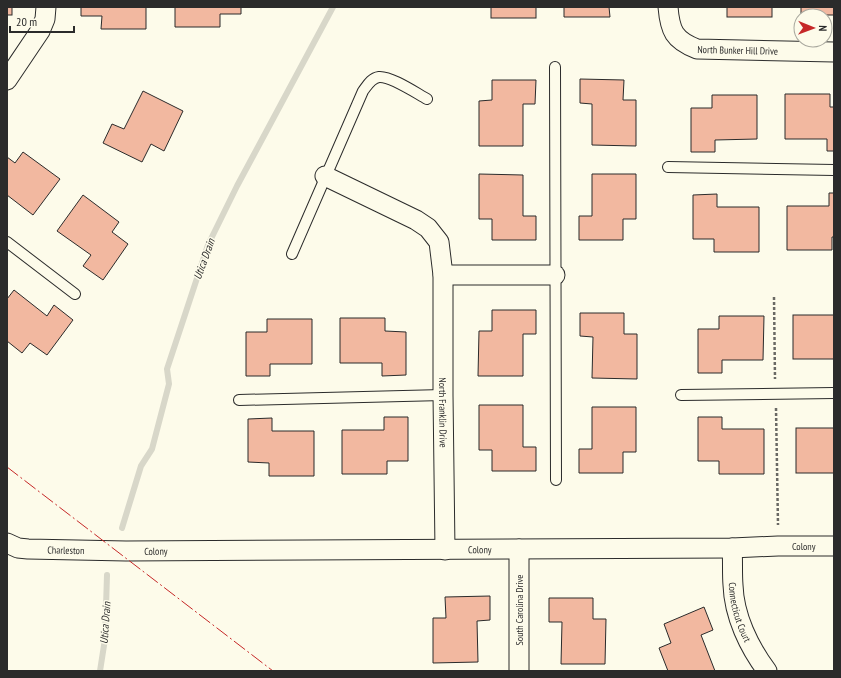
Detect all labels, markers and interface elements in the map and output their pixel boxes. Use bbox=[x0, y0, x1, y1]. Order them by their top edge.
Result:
scale bar bbox=[10, 8, 74, 34]
north arrow bbox=[793, 8, 833, 48]
text: 20 m bbox=[16, 14, 37, 29]
text: N bbox=[816, 25, 830, 31]
street label: North Bunker Hill Drive bbox=[697, 43, 778, 57]
water label: Utica Drain bbox=[190, 236, 218, 281]
street label: North Franklin Drive bbox=[437, 377, 450, 448]
street label: Colony bbox=[792, 540, 816, 553]
street label: Charleston bbox=[47, 543, 84, 557]
street label: Colony bbox=[468, 543, 492, 556]
street label: Colony bbox=[144, 544, 168, 557]
street label: South Carolina Drive bbox=[513, 575, 526, 645]
street label: Connecticut Court bbox=[726, 582, 754, 644]
water label: Utica Drain bbox=[97, 600, 114, 645]

